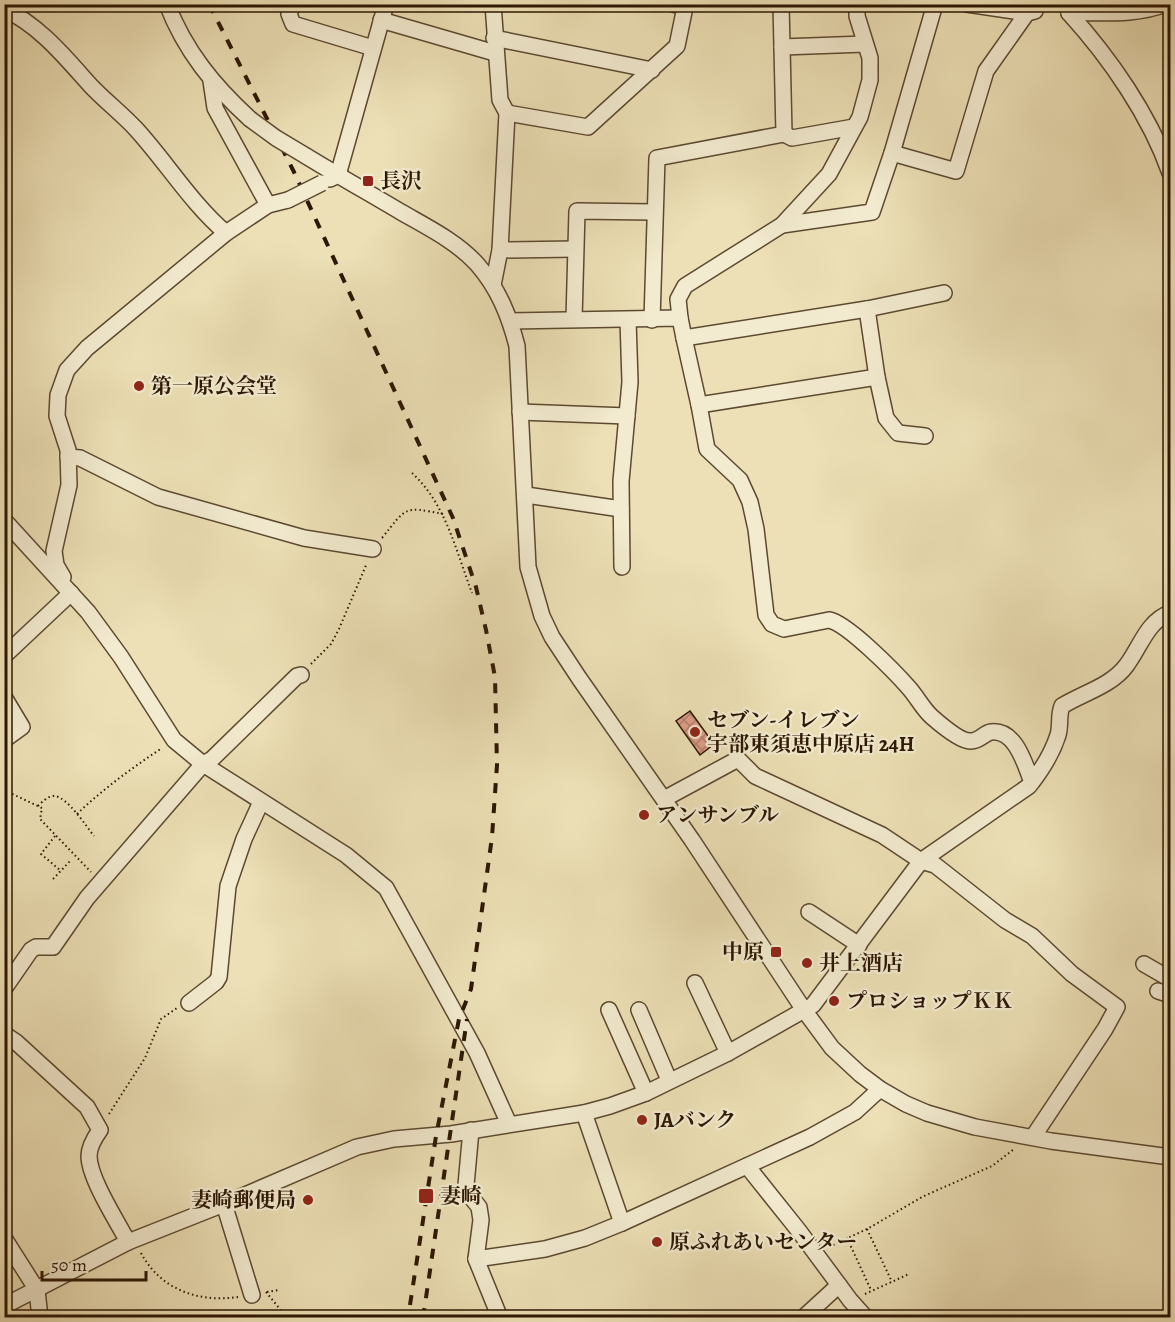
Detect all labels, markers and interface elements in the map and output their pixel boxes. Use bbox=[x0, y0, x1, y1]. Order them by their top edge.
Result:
place label: 長沢 bbox=[380, 167, 422, 195]
marker: 長沢 bbox=[361, 174, 375, 188]
place label: 第一原公会堂 bbox=[151, 372, 277, 400]
marker: 第一原公会堂 bbox=[132, 379, 146, 393]
place label: セブン-イレブン 宇部東須恵中原店 24H bbox=[707, 706, 914, 758]
marker: セブン-イレブン 宇部東須恵中原店 24H bbox=[688, 725, 702, 739]
place label: アンサンブル bbox=[656, 801, 779, 829]
marker: アンサンブル bbox=[637, 808, 651, 822]
place label: 中原 bbox=[722, 938, 764, 966]
marker: 中原 bbox=[769, 945, 783, 959]
place label: 井上酒店 bbox=[819, 949, 903, 977]
marker: 井上酒店 bbox=[800, 956, 814, 970]
place label: プロショップＫＫ bbox=[846, 987, 1014, 1015]
marker: プロショップＫＫ bbox=[827, 994, 841, 1008]
place label: JAバンク bbox=[654, 1106, 736, 1134]
marker: JAバンク bbox=[635, 1113, 649, 1127]
place label: 妻崎 bbox=[440, 1182, 482, 1210]
place label: 妻崎郵便局 bbox=[191, 1186, 296, 1214]
marker: 妻崎 bbox=[417, 1187, 435, 1205]
marker: 妻崎郵便局 bbox=[301, 1193, 315, 1207]
place label: 原ふれあいセンター bbox=[669, 1228, 857, 1256]
marker: 原ふれあいセンター bbox=[650, 1235, 664, 1249]
scale bar bbox=[42, 1244, 146, 1282]
text: 50 m bbox=[51, 1253, 87, 1277]

